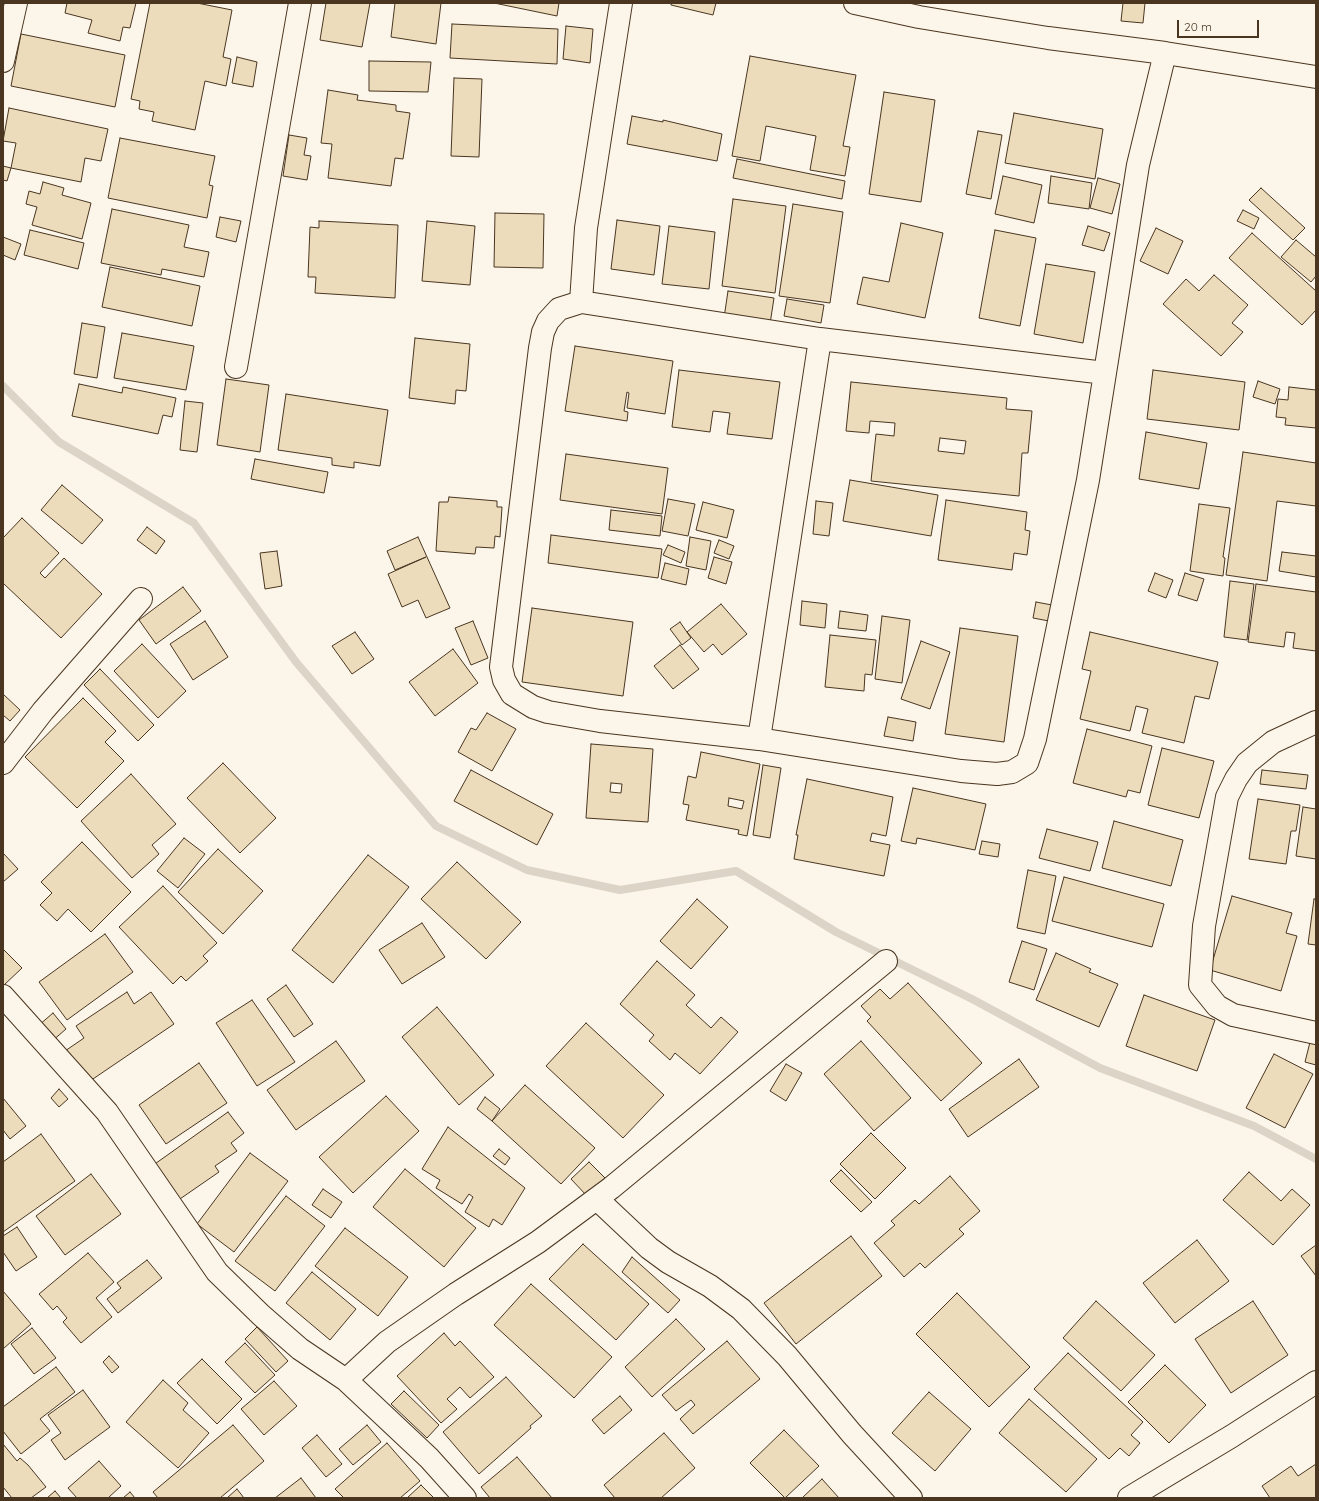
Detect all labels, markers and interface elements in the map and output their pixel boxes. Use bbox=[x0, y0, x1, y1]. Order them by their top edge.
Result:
scale bar bbox=[1179, 12, 1261, 38]
text: 20 m bbox=[1184, 19, 1212, 34]

